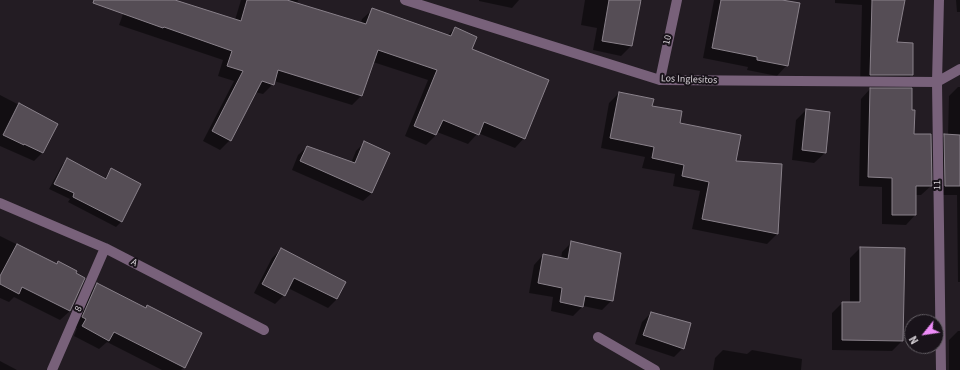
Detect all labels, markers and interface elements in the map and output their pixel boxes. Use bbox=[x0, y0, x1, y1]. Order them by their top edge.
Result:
street label: 10 bbox=[661, 34, 675, 46]
street label: Los Inglesitos bbox=[661, 73, 717, 87]
street label: 11 bbox=[932, 180, 944, 190]
street label: A bbox=[129, 256, 139, 270]
street label: 8 bbox=[73, 304, 85, 314]
north arrow bbox=[904, 314, 944, 354]
text: N bbox=[906, 333, 922, 347]

